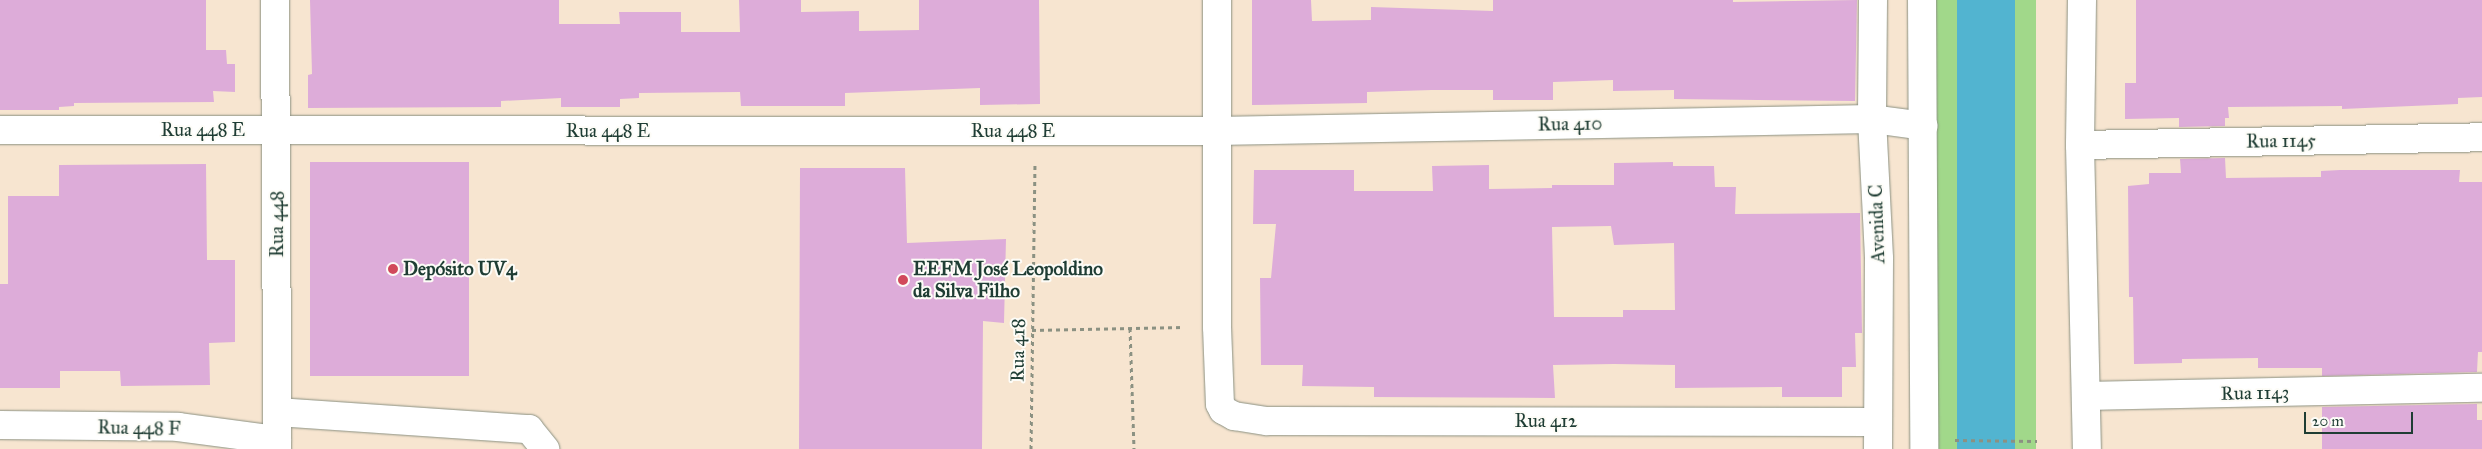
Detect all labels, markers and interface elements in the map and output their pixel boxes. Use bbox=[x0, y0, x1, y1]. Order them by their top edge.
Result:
street label: Rua 410 bbox=[1538, 112, 1602, 136]
street label: Rua 448 E bbox=[161, 119, 245, 141]
street label: Rua 448 E bbox=[566, 120, 650, 142]
street label: Rua 448 E bbox=[971, 120, 1055, 142]
street label: Rua 1145 bbox=[2246, 129, 2316, 153]
street label: Avenida C bbox=[1864, 184, 1890, 264]
street label: Rua 448 bbox=[266, 191, 288, 257]
place label: Depósito UV4 bbox=[403, 258, 517, 280]
place label: EEFM José Leopoldino da Silva Filho bbox=[913, 258, 1103, 302]
marker: Depósito UV4 bbox=[387, 263, 399, 275]
marker: EEFM José Leopoldino da Silva Filho bbox=[897, 274, 909, 286]
street label: Rua 418 bbox=[1006, 318, 1030, 382]
street label: Rua 1143 bbox=[2220, 381, 2290, 405]
scale bar bbox=[2307, 402, 2416, 434]
street label: Rua 412 bbox=[1515, 410, 1577, 432]
text: 20 m bbox=[2312, 412, 2344, 430]
street label: Rua 448 F bbox=[97, 416, 181, 440]

